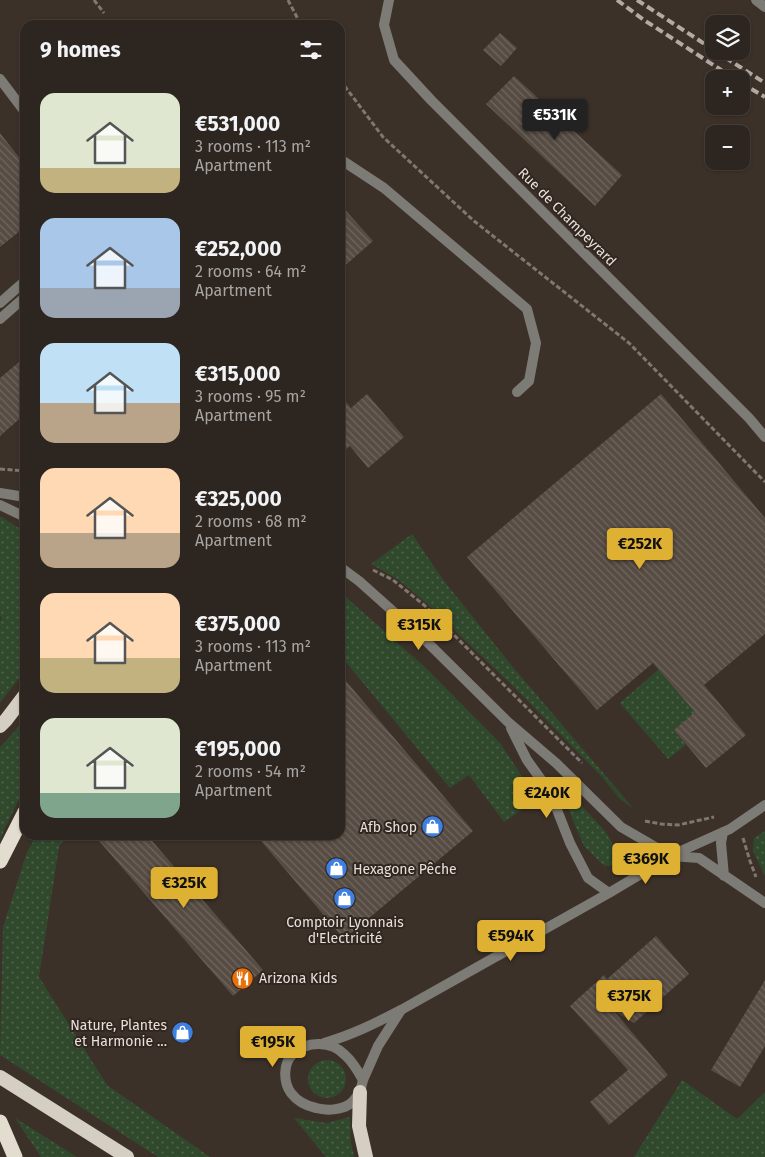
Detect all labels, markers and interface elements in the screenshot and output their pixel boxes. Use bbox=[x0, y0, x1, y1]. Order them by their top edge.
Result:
map controls bbox=[705, 15, 750, 170]
button: layers bbox=[705, 15, 750, 60]
icon: filters bbox=[297, 36, 325, 64]
text: 9 homes bbox=[40, 37, 121, 63]
button: + bbox=[705, 70, 750, 115]
pin: €531K bbox=[520, 98, 590, 141]
text: €531K bbox=[533, 105, 577, 124]
text: €531,000 bbox=[195, 111, 280, 137]
icon: home bbox=[80, 113, 140, 173]
button: − bbox=[705, 125, 750, 170]
text: 3 rooms · 113 m² bbox=[195, 137, 311, 156]
text: Apartment bbox=[195, 156, 272, 175]
street label: Rue de Champeyrard bbox=[514, 164, 620, 270]
text: €252,000 bbox=[195, 236, 281, 262]
icon: home bbox=[80, 238, 140, 298]
text: 2 rooms · 64 m² bbox=[195, 262, 306, 281]
text: Apartment bbox=[195, 281, 272, 300]
text: €315,000 bbox=[195, 361, 280, 387]
icon: home bbox=[80, 363, 140, 423]
text: 3 rooms · 95 m² bbox=[195, 387, 306, 406]
text: Apartment bbox=[195, 406, 272, 425]
text: €325,000 bbox=[195, 486, 282, 512]
icon: home bbox=[80, 488, 140, 548]
text: 2 rooms · 68 m² bbox=[195, 512, 307, 531]
pin: €252K bbox=[605, 528, 675, 570]
text: Apartment bbox=[195, 531, 272, 550]
text: €252K bbox=[618, 534, 662, 553]
pin: €315K bbox=[384, 608, 454, 651]
text: €375,000 bbox=[195, 611, 281, 637]
icon: home bbox=[80, 613, 140, 673]
text: €315K bbox=[397, 615, 441, 634]
text: 3 rooms · 113 m² bbox=[195, 637, 311, 656]
text: Apartment bbox=[195, 656, 272, 675]
text: €195,000 bbox=[195, 736, 281, 762]
icon: home bbox=[80, 738, 140, 798]
text: 2 rooms · 54 m² bbox=[195, 762, 306, 781]
pin: €240K bbox=[512, 776, 582, 819]
text: Apartment bbox=[195, 781, 272, 800]
text: €240K bbox=[524, 783, 570, 802]
shop icon: Afb Shop bbox=[421, 815, 445, 839]
place label: Afb Shop bbox=[360, 819, 417, 836]
pin: €369K bbox=[611, 842, 681, 885]
text: €369K bbox=[623, 849, 669, 868]
shop icon: Hexagone Pêche bbox=[325, 857, 349, 881]
place label: Hexagone Pêche bbox=[353, 861, 457, 878]
pin: €325K bbox=[149, 866, 219, 909]
text: €325K bbox=[162, 873, 206, 892]
shop icon: Comptoir Lyonnais d'Electricité bbox=[333, 887, 357, 911]
place label: Comptoir Lyonnais d'Electricité bbox=[286, 914, 404, 947]
pin: €594K bbox=[476, 920, 546, 962]
text: €594K bbox=[488, 926, 534, 945]
restaurant icon: Arizona Kids bbox=[231, 966, 255, 990]
place label: Arizona Kids bbox=[259, 970, 338, 987]
pin: €375K bbox=[594, 980, 664, 1022]
text: €375K bbox=[607, 986, 651, 1005]
place label: Nature, Plantes et Harmonie ... bbox=[70, 1017, 167, 1050]
shop icon: Nature, Plantes et Harmonie ... bbox=[171, 1021, 195, 1045]
pin: €195K bbox=[238, 1026, 308, 1068]
text: €195K bbox=[251, 1032, 295, 1051]

